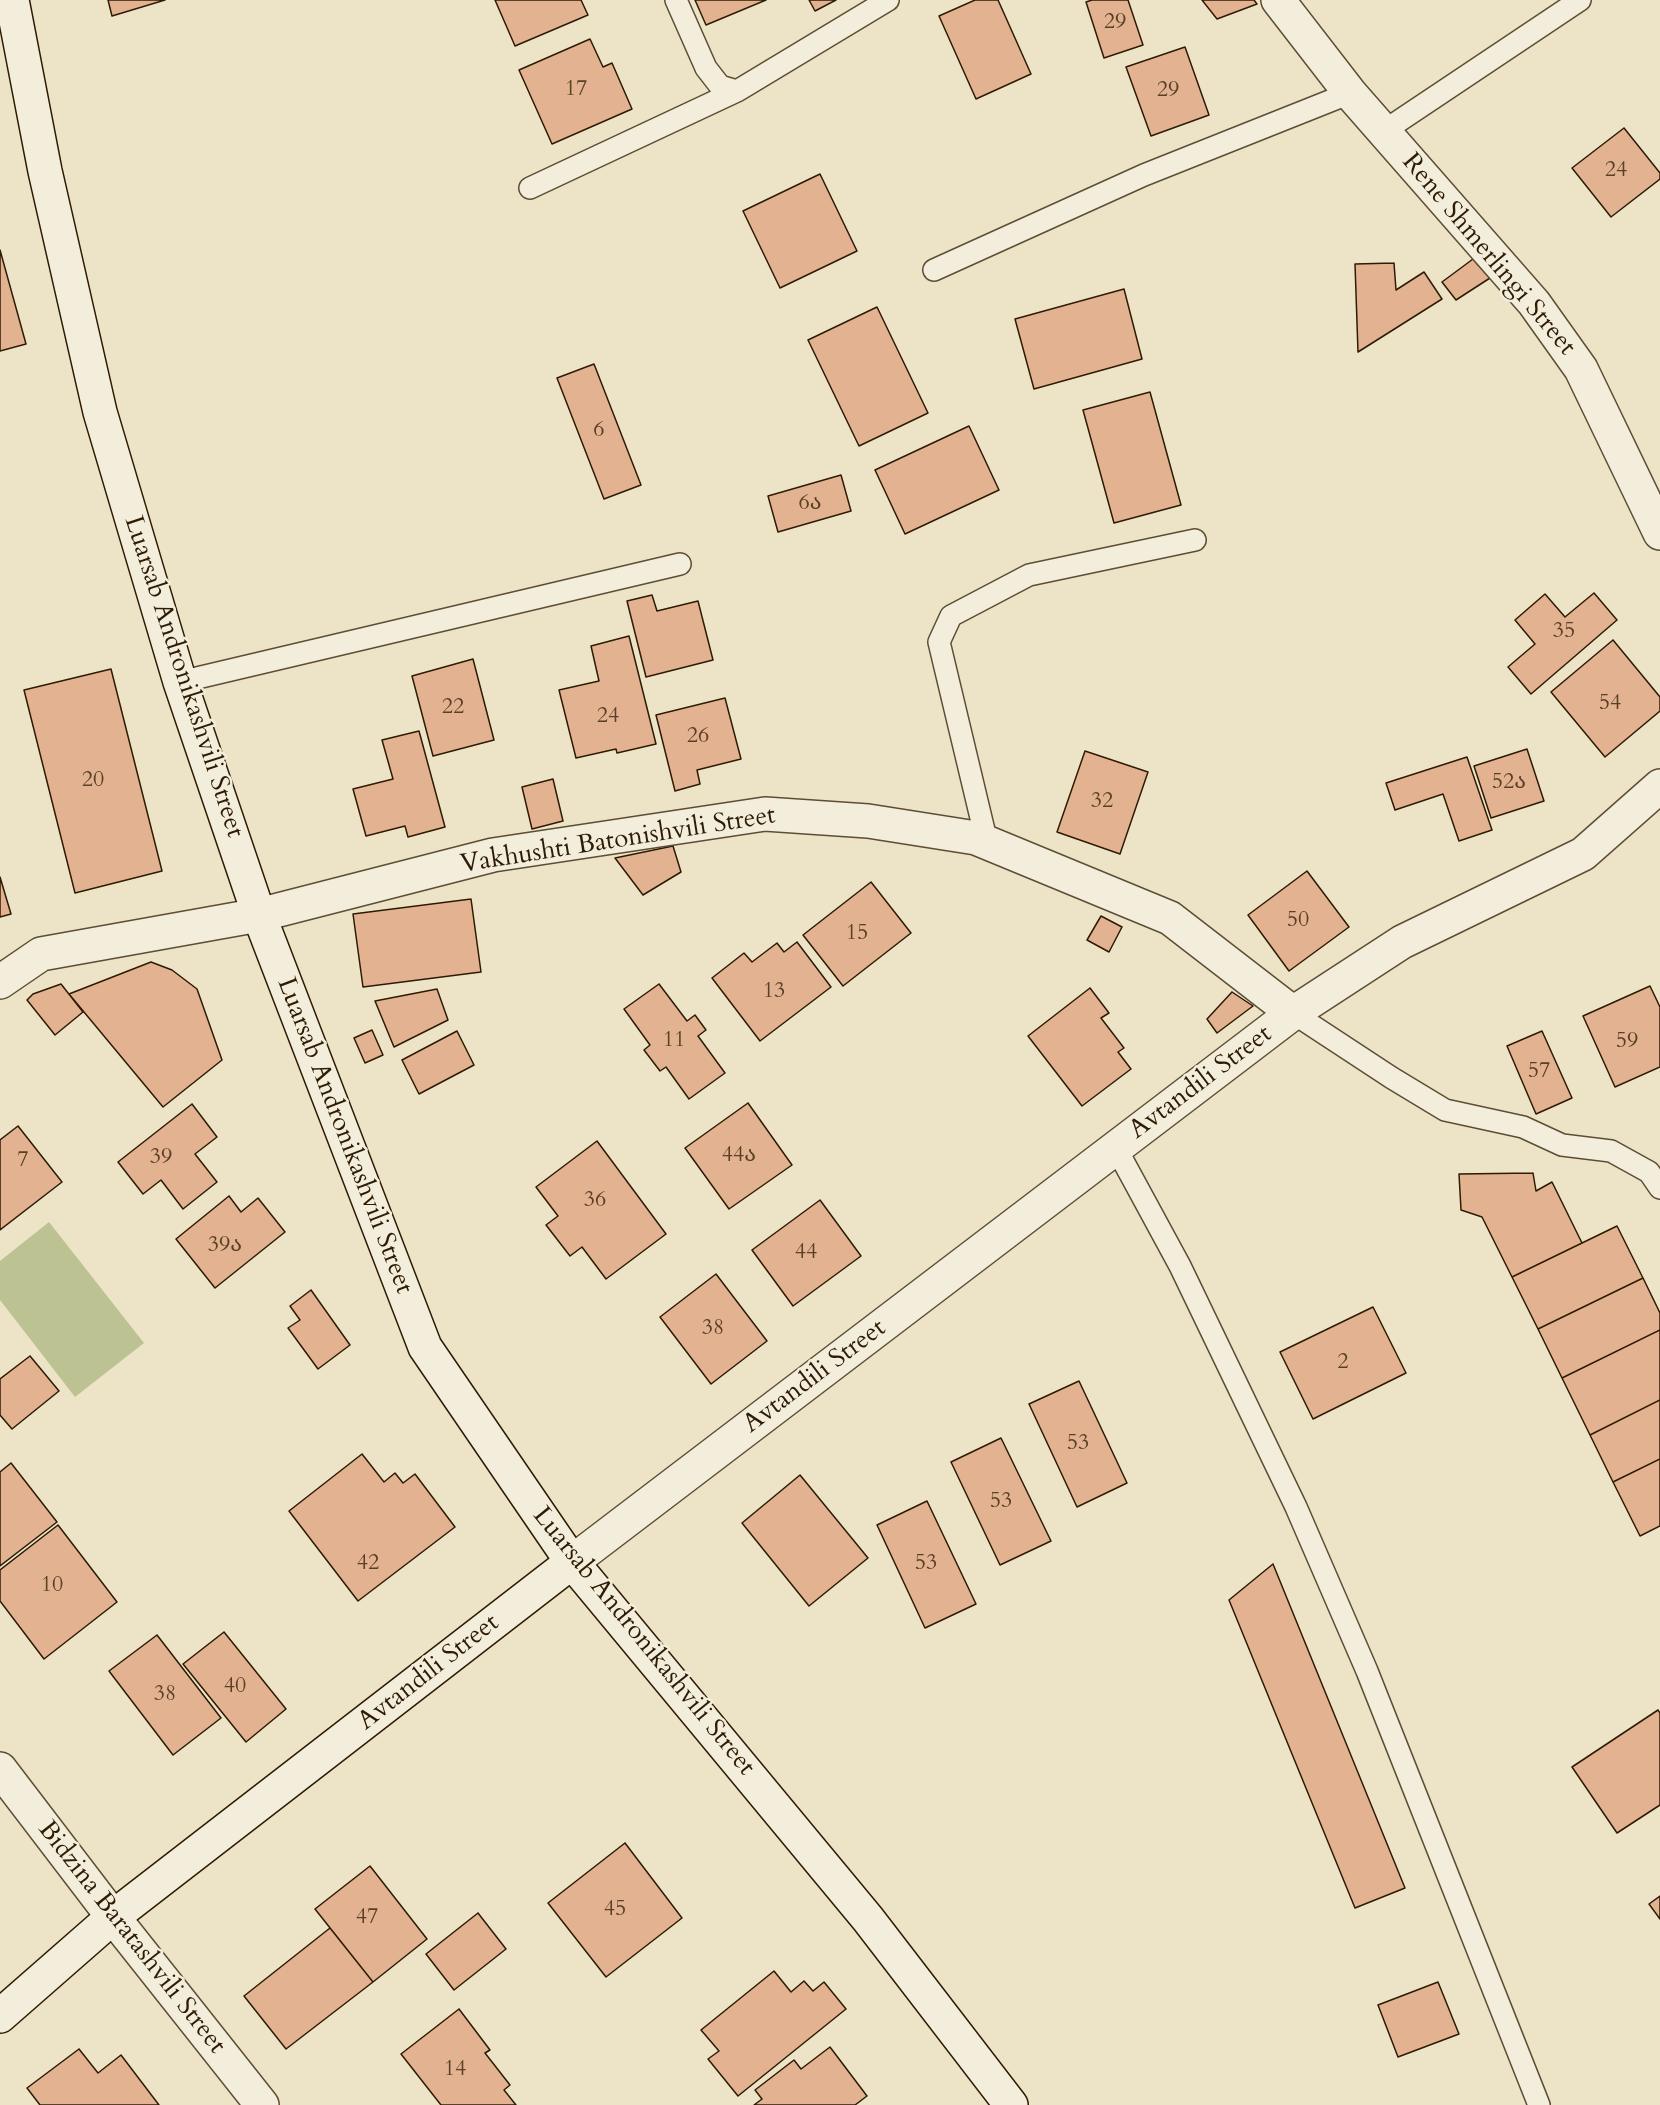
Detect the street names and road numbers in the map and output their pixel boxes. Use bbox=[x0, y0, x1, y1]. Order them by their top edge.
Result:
street label: Rene Shmerlingi Street bbox=[1394, 148, 1582, 362]
street label: Luarsab Andronikashvili Street bbox=[116, 512, 250, 842]
street label: Vakhushti Batonishvili Street bbox=[458, 801, 778, 881]
street label: Luarsab Andronikashvili Street bbox=[269, 973, 419, 1299]
street label: Avtandili Street bbox=[1124, 1019, 1278, 1147]
street label: Avtandili Street bbox=[738, 1313, 892, 1441]
street label: Luarsab Andronikashvili Street bbox=[525, 1501, 761, 1783]
street label: Avtandili Street bbox=[352, 1608, 506, 1738]
street label: Bidzina Baratashvili Street bbox=[30, 1815, 232, 2061]

